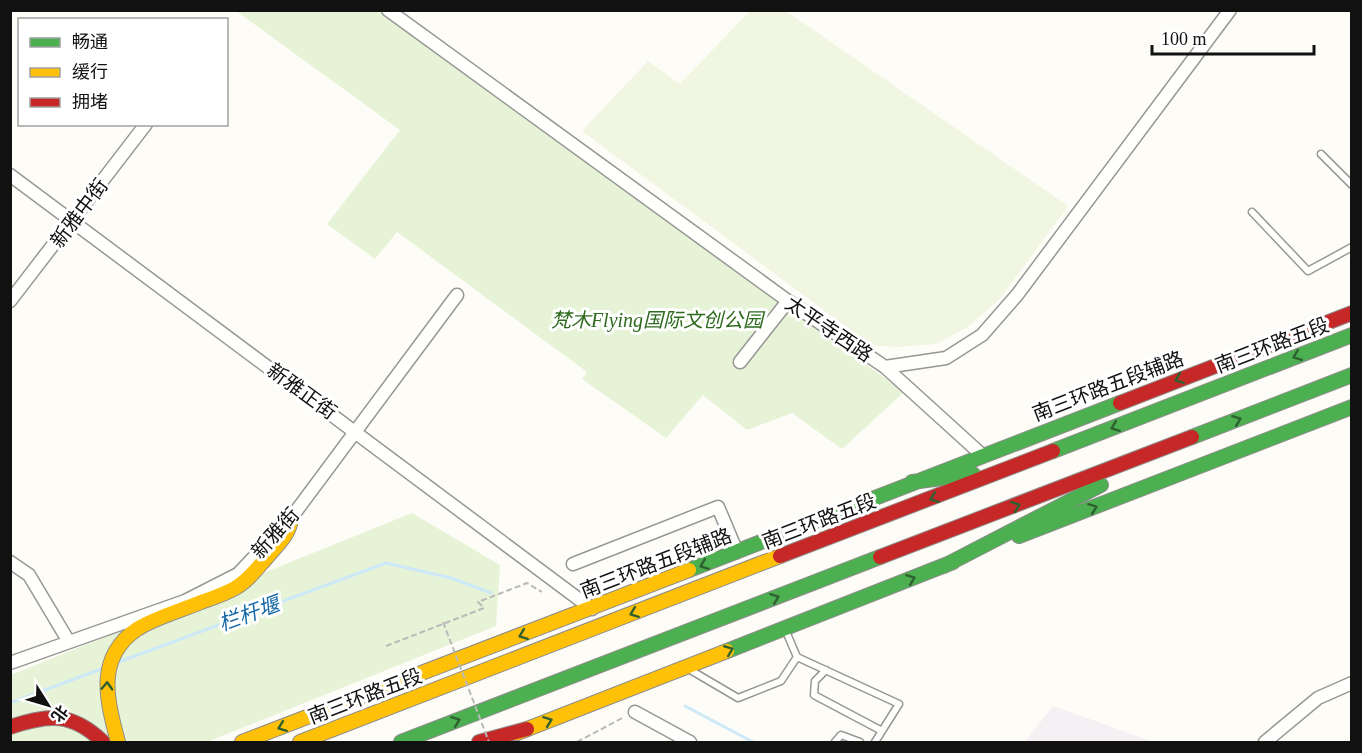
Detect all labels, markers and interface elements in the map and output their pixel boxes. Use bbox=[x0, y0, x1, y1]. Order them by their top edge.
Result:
legend bbox=[18, 18, 228, 126]
scale bar bbox=[1152, 18, 1314, 56]
text: 100 m bbox=[1161, 29, 1207, 49]
text: 畅通 bbox=[72, 32, 108, 52]
text: 缓行 bbox=[72, 62, 108, 82]
text: 拥堵 bbox=[72, 92, 108, 112]
street label: 新雅中街 bbox=[46, 174, 112, 252]
street label: 太平寺西路 bbox=[781, 292, 877, 366]
park label: 梵木Flying国际文创公园 bbox=[551, 309, 766, 332]
street label: 南三环路五段 bbox=[1212, 313, 1332, 377]
street label: 南三环路五段辅路 bbox=[1029, 347, 1187, 425]
one-way arrow bbox=[1292, 349, 1303, 362]
street label: 新雅正街 bbox=[263, 359, 341, 423]
one-way arrow bbox=[1175, 372, 1186, 384]
one-way arrow bbox=[1230, 415, 1241, 427]
one-way arrow bbox=[1111, 420, 1122, 432]
street label: 南三环路五段 bbox=[759, 489, 879, 553]
one-way arrow bbox=[929, 491, 940, 503]
one-way arrow bbox=[1010, 500, 1020, 513]
street label: 新雅街 bbox=[247, 503, 303, 563]
one-way arrow bbox=[1086, 503, 1097, 515]
street label: 南三环路五段辅路 bbox=[577, 524, 735, 602]
one-way arrow bbox=[700, 558, 711, 570]
one-way arrow bbox=[905, 573, 916, 586]
water label: 栏杆堰 bbox=[215, 591, 286, 636]
one-way arrow bbox=[769, 593, 780, 606]
one-way arrow bbox=[629, 606, 640, 619]
one-way arrow bbox=[518, 628, 528, 641]
one-way arrow bbox=[723, 645, 734, 657]
street label: 南三环路五段 bbox=[305, 664, 425, 728]
north arrow bbox=[18, 675, 78, 735]
one-way arrow bbox=[100, 681, 113, 690]
text: 北 bbox=[48, 702, 71, 725]
one-way arrow bbox=[450, 716, 461, 729]
one-way arrow bbox=[542, 716, 553, 728]
one-way arrow bbox=[277, 720, 287, 733]

